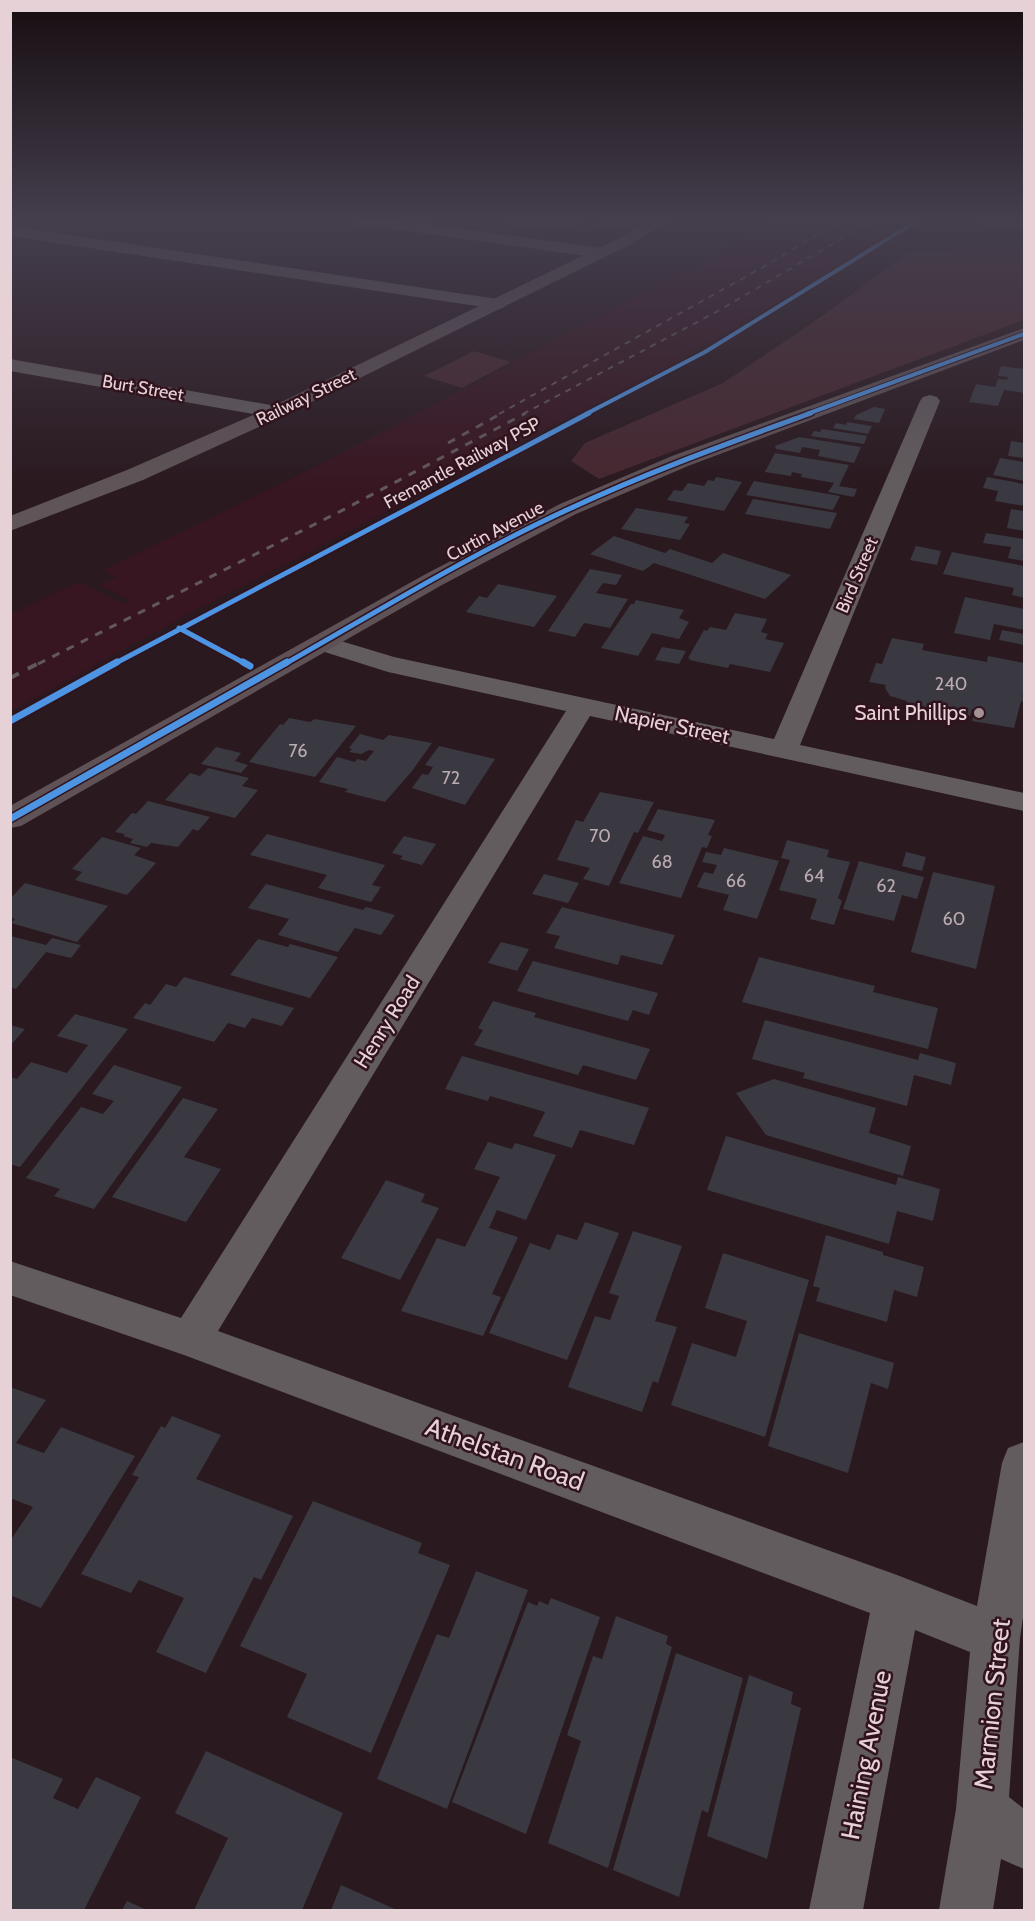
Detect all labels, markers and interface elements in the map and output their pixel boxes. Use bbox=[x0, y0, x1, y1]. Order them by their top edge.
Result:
street label: Railway Street bbox=[253, 363, 359, 431]
street label: Burt Street bbox=[101, 370, 185, 406]
street label: Fremantle Railway PSP bbox=[380, 412, 544, 514]
street label: Curtin Avenue bbox=[443, 496, 547, 566]
street label: Bird Street bbox=[831, 534, 883, 616]
house number: 240 bbox=[935, 673, 967, 695]
street label: Napier Street bbox=[612, 700, 732, 749]
place label: Saint Phillips bbox=[854, 700, 967, 725]
marker: Saint Phillips bbox=[972, 706, 986, 720]
house number: 76 bbox=[289, 740, 307, 762]
house number: 72 bbox=[442, 767, 460, 789]
house number: 70 bbox=[589, 825, 611, 847]
house number: 68 bbox=[651, 851, 673, 873]
house number: 64 bbox=[804, 865, 824, 887]
house number: 66 bbox=[726, 870, 746, 892]
house number: 62 bbox=[876, 875, 896, 897]
house number: 60 bbox=[943, 908, 965, 930]
street label: Henry Road bbox=[348, 971, 425, 1073]
street label: Athelstan Road bbox=[421, 1411, 589, 1497]
street label: Marmion Street bbox=[967, 1617, 1017, 1791]
street label: Haining Avenue bbox=[834, 1668, 898, 1842]

